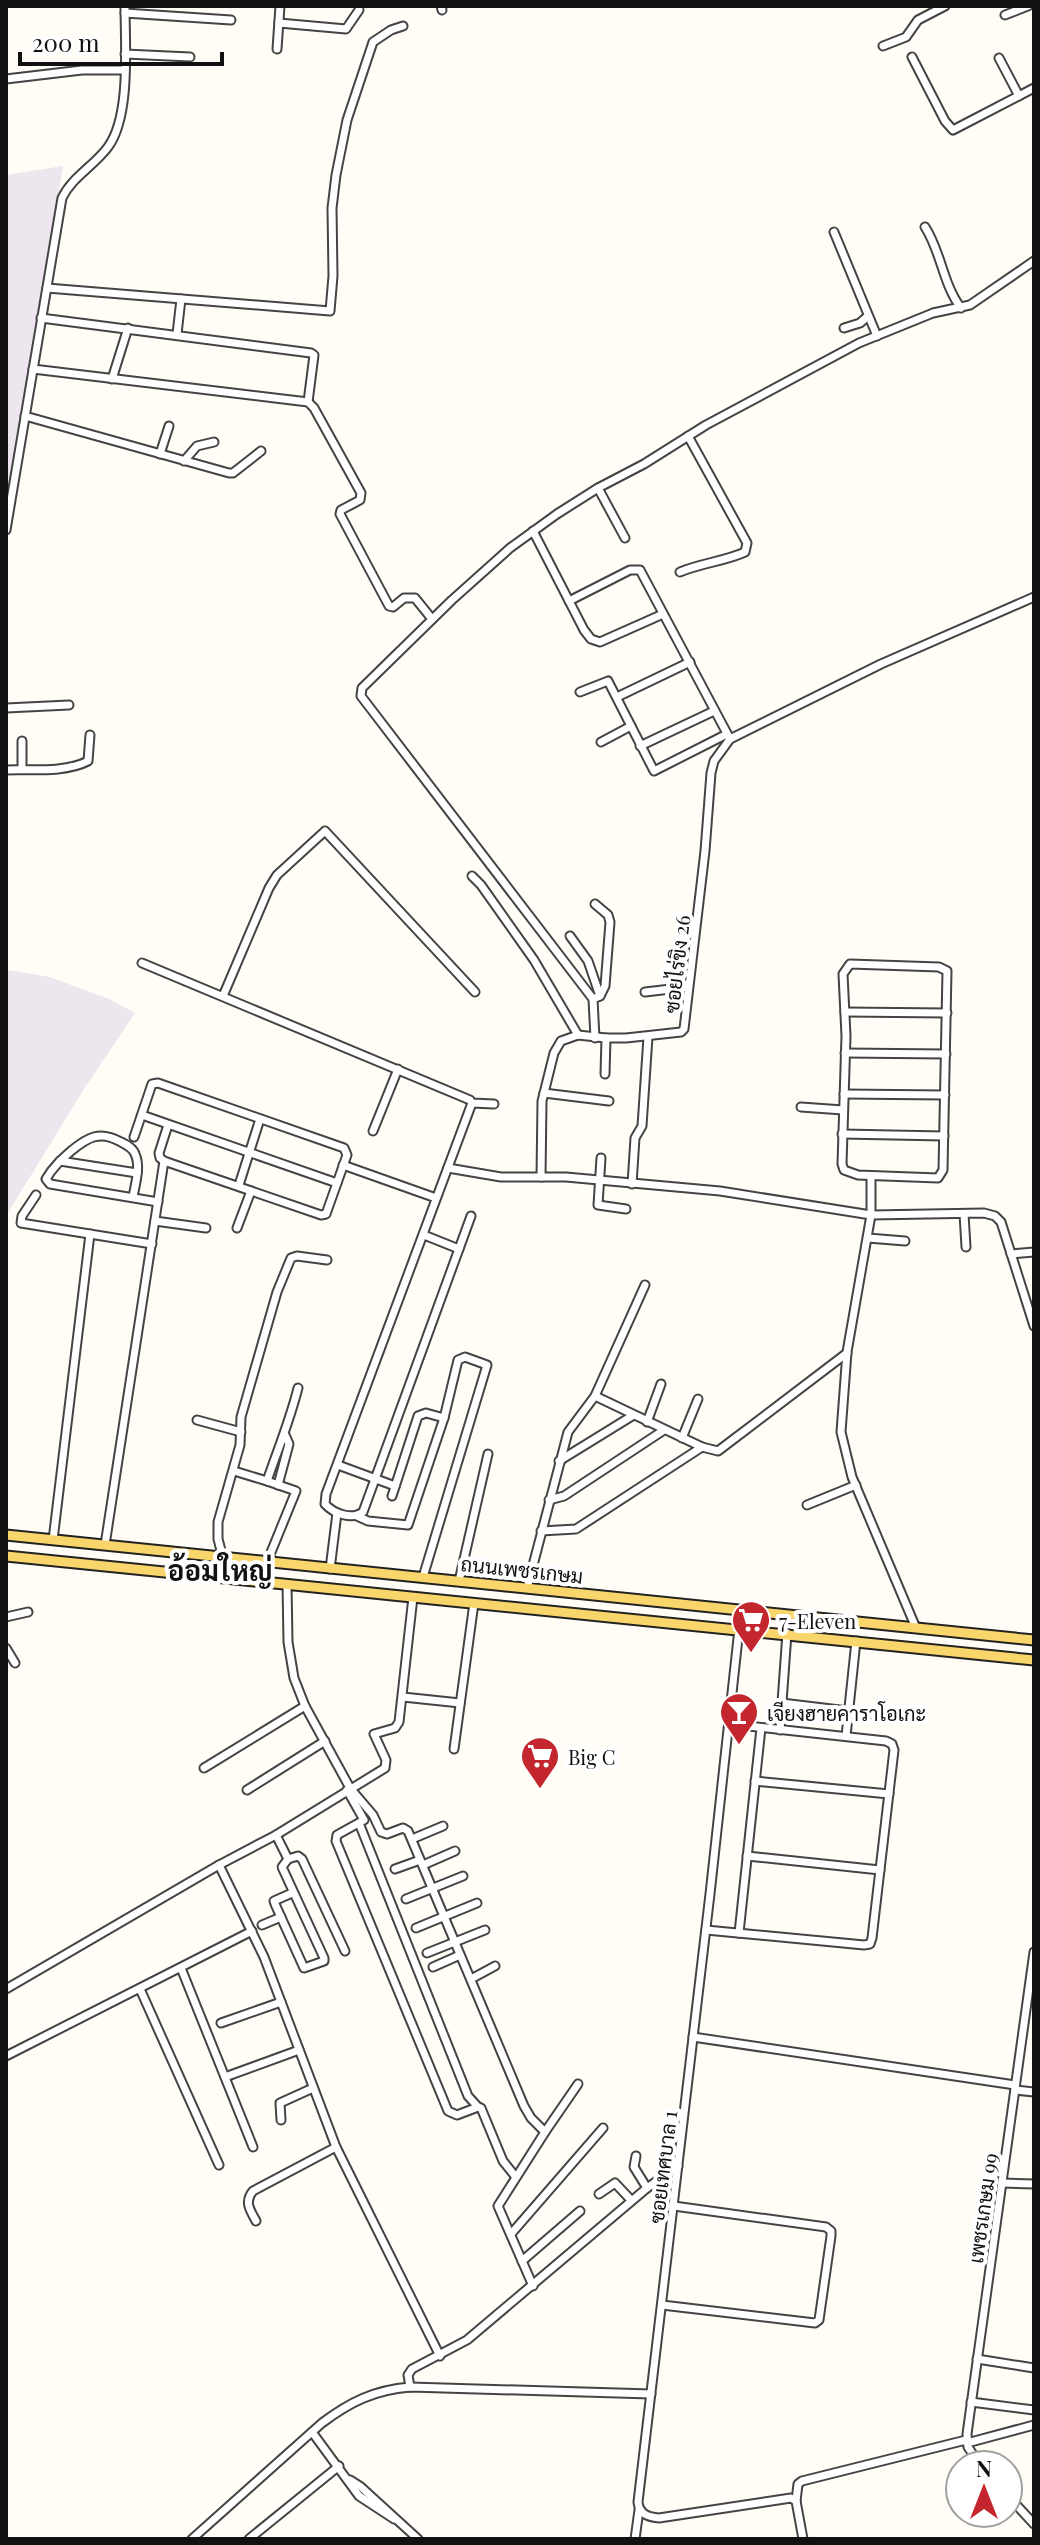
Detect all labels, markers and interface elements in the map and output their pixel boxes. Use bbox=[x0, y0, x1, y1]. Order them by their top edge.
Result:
scale bar bbox=[20, 16, 222, 66]
text: 200 m bbox=[32, 26, 100, 58]
street label: ซอยไร่ขิง 26 bbox=[657, 913, 695, 1015]
street label: ถนนเพชรเกษม bbox=[459, 1549, 585, 1589]
district label: อ้อมใหญ่ bbox=[167, 1551, 273, 1589]
supermarket icon: 7-Eleven bbox=[730, 1599, 772, 1654]
place label: 7-Eleven bbox=[779, 1607, 856, 1634]
bar icon: เจียงฮายคาราโอเกะ bbox=[718, 1691, 760, 1746]
place label: เจียงฮายคาราโอเกะ bbox=[767, 1699, 926, 1726]
supermarket icon: Big C bbox=[519, 1735, 561, 1790]
place label: Big C bbox=[568, 1743, 616, 1770]
street label: ซอยเทศบาล 1 bbox=[642, 2109, 682, 2225]
street label: เพชรเกษม 99 bbox=[961, 2151, 1003, 2265]
north arrow bbox=[944, 2449, 1024, 2529]
text: N bbox=[976, 2453, 992, 2483]

